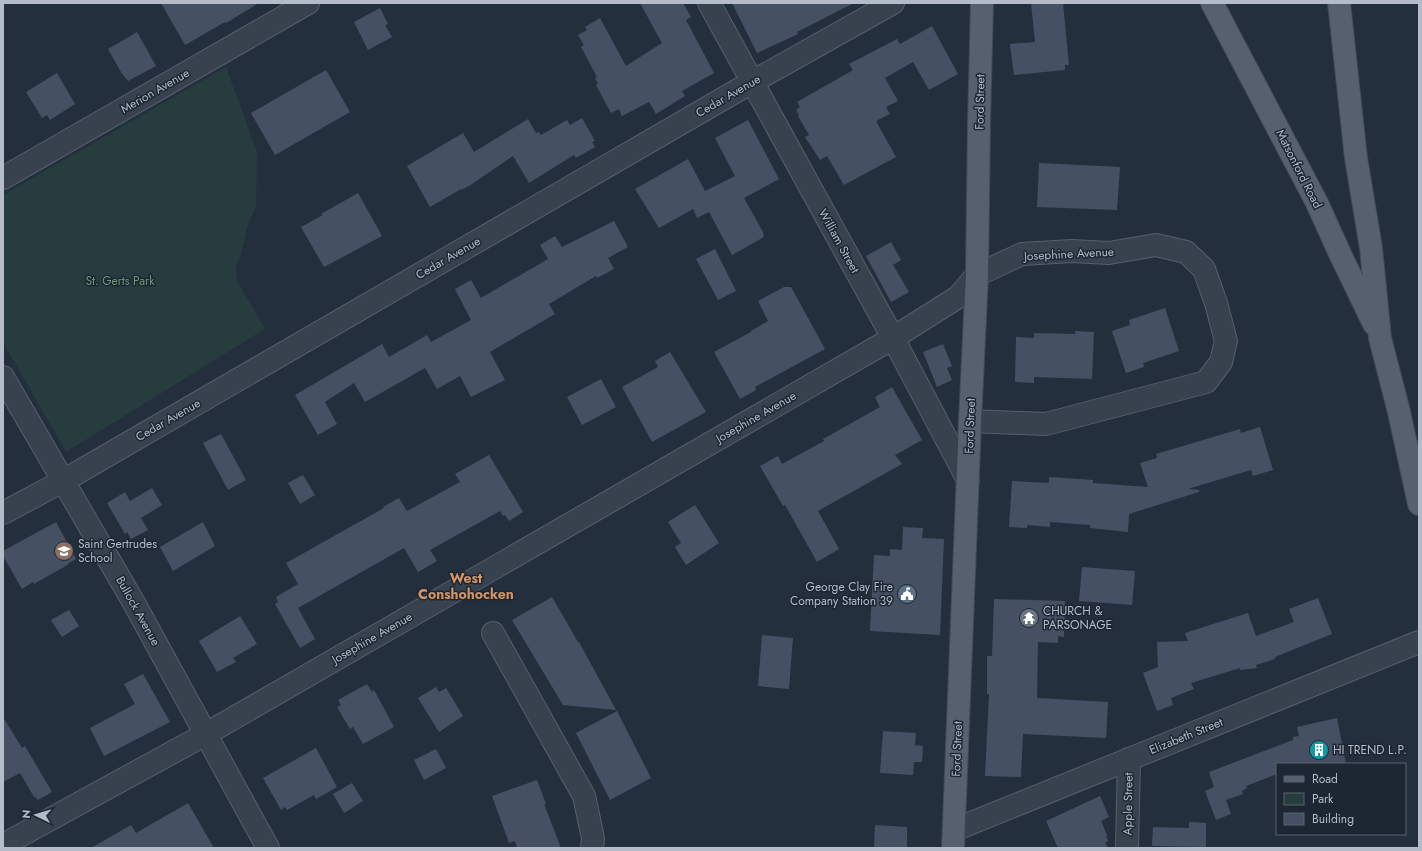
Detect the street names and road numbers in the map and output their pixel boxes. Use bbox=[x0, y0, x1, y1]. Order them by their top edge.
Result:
street label: Merion Avenue bbox=[117, 64, 193, 118]
street label: Cedar Avenue bbox=[692, 70, 764, 122]
street label: Ford Street bbox=[971, 74, 989, 130]
street label: Matsonford Road bbox=[1271, 126, 1327, 212]
street label: William Street bbox=[814, 206, 864, 277]
street label: Cedar Avenue bbox=[412, 232, 484, 284]
street label: Josephine Avenue bbox=[1022, 243, 1114, 265]
street label: Josephine Avenue bbox=[711, 387, 800, 448]
street label: Cedar Avenue bbox=[132, 394, 204, 446]
street label: Ford Street bbox=[960, 398, 980, 454]
street label: Bullock Avenue bbox=[111, 573, 165, 649]
street label: Josephine Avenue bbox=[327, 608, 416, 669]
street label: Elizabeth Street bbox=[1146, 713, 1226, 759]
street label: Ford Street bbox=[947, 721, 967, 777]
street label: Apple Street bbox=[1118, 772, 1138, 836]

